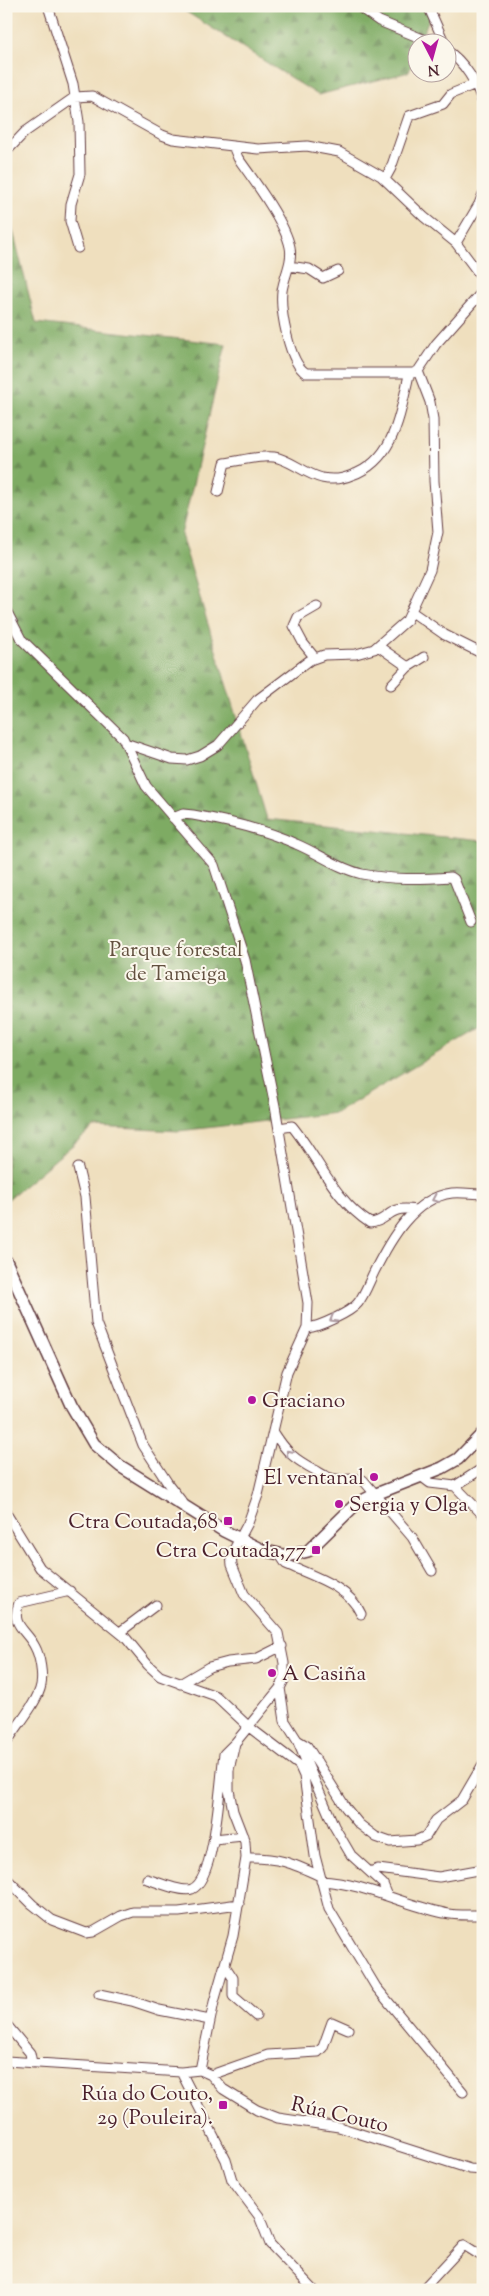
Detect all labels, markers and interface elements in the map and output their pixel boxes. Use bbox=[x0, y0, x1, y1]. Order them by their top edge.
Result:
north arrow bbox=[406, 32, 456, 82]
text: N bbox=[427, 58, 440, 79]
park label: Parque forestal de Tameiga bbox=[109, 936, 243, 990]
one-way arrow bbox=[431, 1193, 440, 1204]
one-way arrow bbox=[329, 1312, 338, 1322]
place label: Graciano bbox=[262, 1387, 345, 1417]
marker: Graciano bbox=[246, 1394, 258, 1406]
one-way arrow bbox=[286, 1450, 295, 1459]
place label: El ventanal bbox=[264, 1464, 364, 1494]
marker: El ventanal bbox=[368, 1471, 380, 1483]
place label: Sergia y Olga bbox=[349, 1491, 468, 1521]
marker: Sergia y Olga bbox=[333, 1498, 345, 1510]
place label: Ctra Coutada,68 bbox=[68, 1508, 218, 1538]
marker: Ctra Coutada,68 bbox=[222, 1515, 234, 1527]
place label: Ctra Coutada,77 bbox=[156, 1537, 306, 1567]
marker: Ctra Coutada,77 bbox=[310, 1544, 322, 1556]
place label: A Casiña bbox=[282, 1660, 366, 1690]
marker: A Casiña bbox=[266, 1667, 278, 1679]
place label: Rúa do Couto, 29 (Pouleira). bbox=[81, 2080, 213, 2134]
street label: Rúa Couto bbox=[288, 2090, 391, 2142]
marker: Rúa do Couto, 29 (Pouleira). bbox=[217, 2099, 229, 2111]

